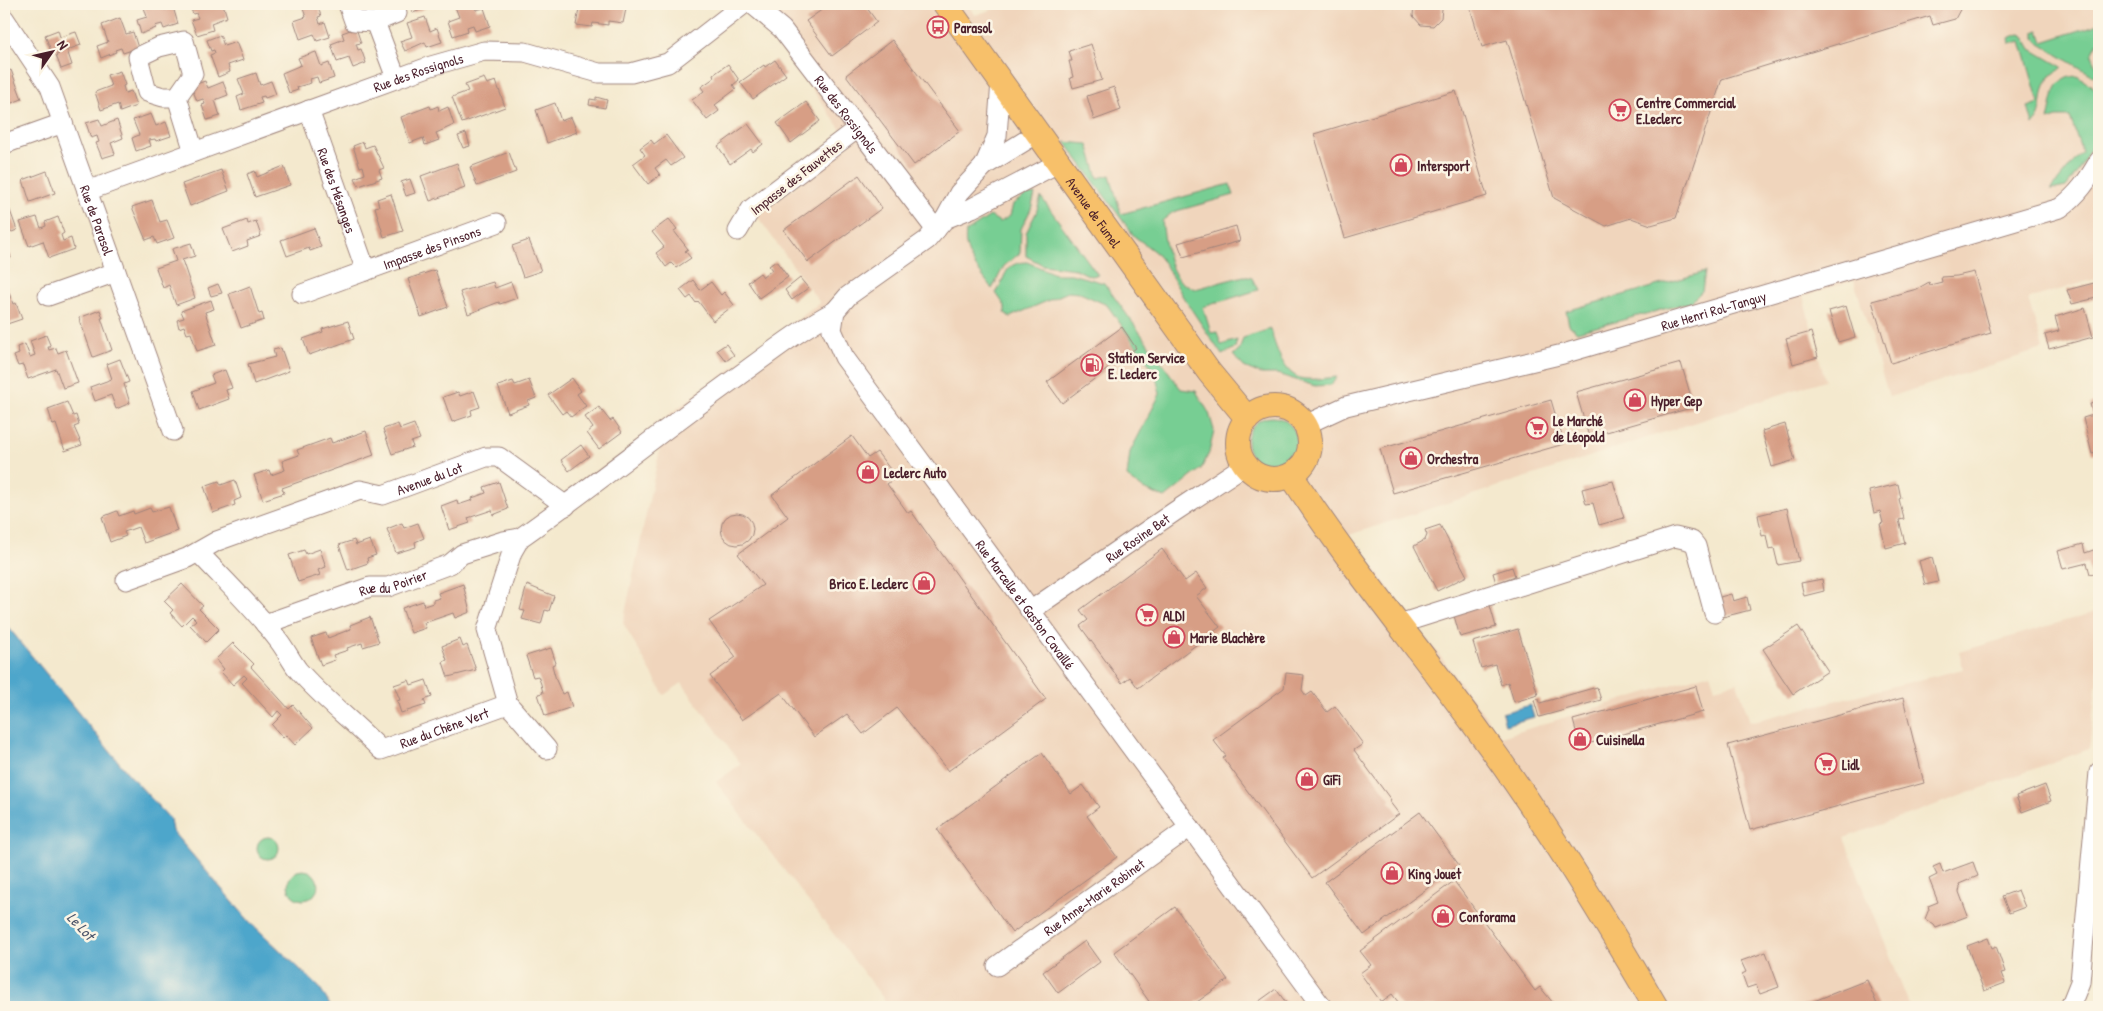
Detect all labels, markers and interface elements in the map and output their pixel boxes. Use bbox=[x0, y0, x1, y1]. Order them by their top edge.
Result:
bus stop icon: Parasol bbox=[926, 15, 950, 39]
place label: Parasol bbox=[954, 18, 992, 37]
north arrow bbox=[28, 28, 78, 78]
text: N bbox=[53, 36, 73, 53]
street label: Rue des Rossignols bbox=[371, 48, 465, 96]
street label: Rue des Rossignols bbox=[811, 71, 883, 157]
place label: Centre Commercial E.Leclerc bbox=[1636, 93, 1736, 128]
supermarket icon: Centre Commercial E.Leclerc bbox=[1608, 98, 1632, 122]
street label: Impasse des Fauvettes bbox=[746, 135, 846, 220]
street label: Rue des Mésanges bbox=[314, 145, 361, 235]
shop icon: Intersport bbox=[1389, 153, 1413, 177]
place label: Intersport bbox=[1417, 156, 1471, 177]
street label: Avenue de Fumel bbox=[1062, 173, 1126, 251]
street label: Rue de Parasol bbox=[76, 182, 119, 258]
street label: Impasse des Pinsons bbox=[380, 220, 483, 273]
street label: Rue Henri Rol-Tanguy bbox=[1659, 285, 1768, 334]
place label: Station Service E. Leclerc bbox=[1108, 348, 1185, 383]
fuel station icon: Station Service E. Leclerc bbox=[1080, 353, 1104, 377]
shop icon: Hyper Gep bbox=[1623, 388, 1647, 412]
place label: Hyper Gep bbox=[1651, 391, 1703, 412]
place label: Le Marché de Léopold bbox=[1553, 411, 1605, 448]
supermarket icon: Le Marché de Léopold bbox=[1525, 416, 1549, 440]
shop icon: Orchestra bbox=[1399, 446, 1423, 470]
place label: Orchestra bbox=[1427, 449, 1479, 468]
street label: Avenue du Lot bbox=[394, 457, 465, 499]
shop icon: Leclerc Auto bbox=[856, 460, 880, 484]
place label: Leclerc Auto bbox=[884, 463, 947, 482]
street label: Rue Rosine Bet bbox=[1101, 508, 1173, 566]
street label: Rue Marcelle et Gaston Cavaillé bbox=[972, 536, 1080, 673]
street label: Rue du Poirier bbox=[356, 564, 430, 600]
shop icon: Brico E. Leclerc bbox=[912, 571, 936, 595]
place label: Brico E. Leclerc bbox=[829, 574, 909, 593]
supermarket icon: ALDI bbox=[1135, 603, 1159, 627]
place label: ALDI bbox=[1163, 606, 1185, 625]
shop icon: Marie Blachère bbox=[1162, 625, 1186, 649]
place label: Marie Blachère bbox=[1190, 628, 1266, 647]
street label: Rue du Chêne Vert bbox=[397, 702, 491, 752]
shop icon: Cuisinella bbox=[1568, 727, 1592, 751]
place label: Cuisinella bbox=[1596, 730, 1645, 749]
supermarket icon: Lidl bbox=[1814, 752, 1838, 776]
place label: Lidl bbox=[1842, 755, 1860, 774]
shop icon: GiFi bbox=[1295, 767, 1319, 791]
place label: GiFi bbox=[1323, 770, 1341, 789]
street label: Rue Anne-Marie Robinet bbox=[1039, 853, 1148, 939]
shop icon: King Jouet bbox=[1380, 861, 1404, 885]
place label: King Jouet bbox=[1408, 864, 1462, 885]
shop icon: Conforama bbox=[1431, 904, 1455, 928]
water label: Le Lot bbox=[62, 907, 102, 947]
place label: Conforama bbox=[1459, 907, 1516, 926]

